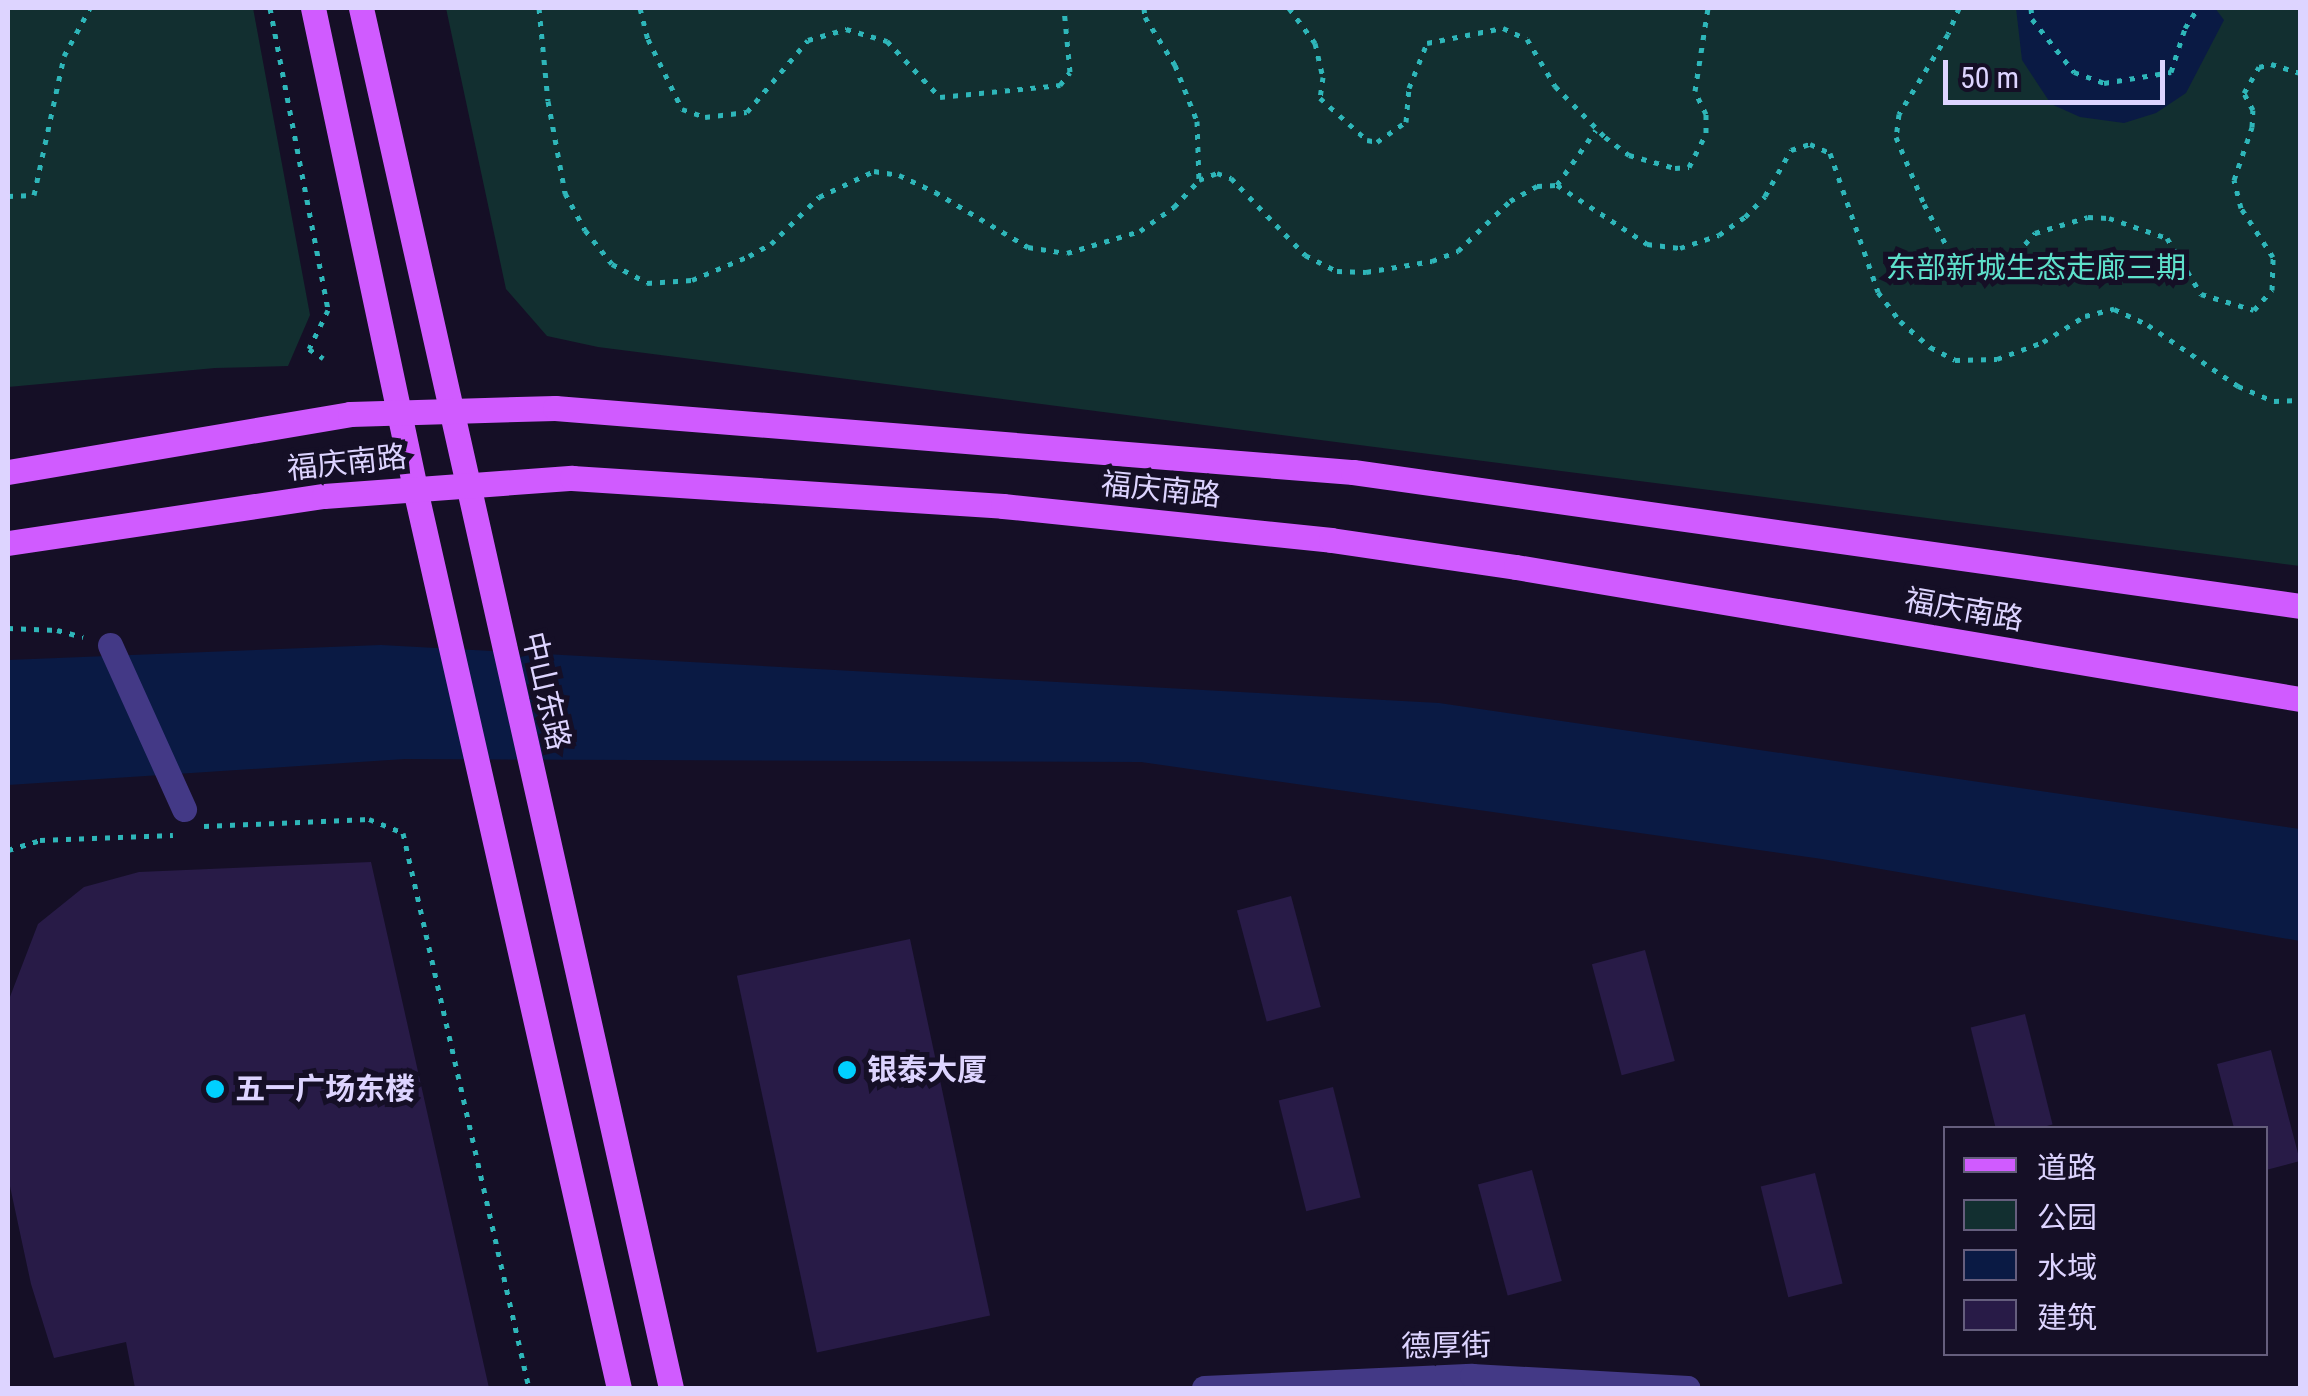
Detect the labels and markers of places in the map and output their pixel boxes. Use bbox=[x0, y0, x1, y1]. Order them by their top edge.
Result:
place label: 银泰大厦 bbox=[867, 1052, 987, 1088]
marker: 银泰大厦 bbox=[836, 1059, 858, 1081]
place label: 五一广场东楼 bbox=[235, 1071, 415, 1107]
marker: 五一广场东楼 bbox=[204, 1078, 226, 1100]

